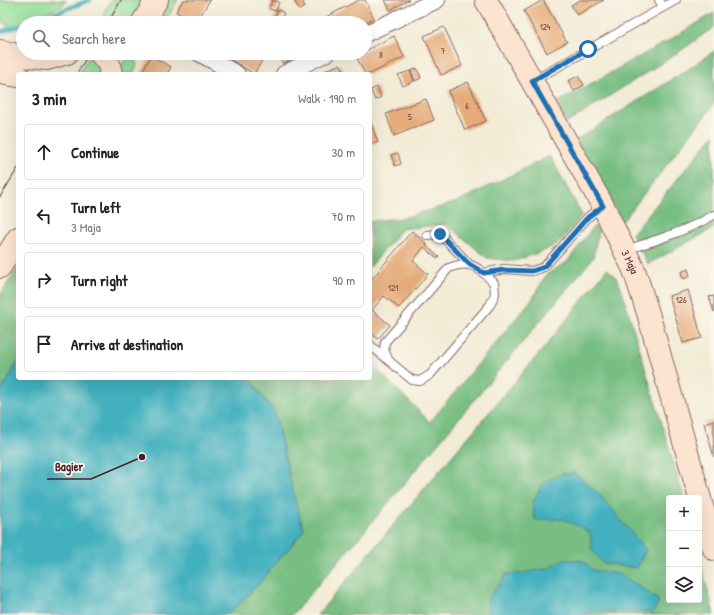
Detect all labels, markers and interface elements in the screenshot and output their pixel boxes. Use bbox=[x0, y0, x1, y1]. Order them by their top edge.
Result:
search box bbox=[16, 16, 372, 60]
house number: 124 bbox=[540, 21, 551, 33]
icon: search bbox=[30, 27, 52, 49]
text: Search here bbox=[62, 28, 126, 49]
route start bbox=[579, 40, 597, 58]
house number: 7 bbox=[441, 45, 446, 57]
house number: 8 bbox=[379, 49, 383, 61]
text: 3 min bbox=[32, 87, 67, 110]
text: Walk · 190 m bbox=[298, 89, 356, 107]
house number: 6 bbox=[465, 100, 469, 112]
house number: 5 bbox=[408, 111, 412, 123]
icon: ahead bbox=[33, 141, 55, 163]
text: Continue bbox=[71, 142, 119, 163]
text: 30 m bbox=[332, 143, 355, 161]
text: Turn left bbox=[71, 197, 121, 218]
icon: left bbox=[33, 205, 55, 227]
text: 70 m bbox=[331, 207, 355, 225]
text: 3 Maja bbox=[71, 218, 101, 236]
route end bbox=[431, 225, 449, 243]
street label: 3 Maja bbox=[618, 247, 642, 276]
icon: right bbox=[33, 269, 55, 291]
text: Turn right bbox=[71, 270, 127, 291]
text: 90 m bbox=[333, 271, 355, 289]
house number: 121 bbox=[388, 282, 398, 294]
house number: 126 bbox=[675, 294, 687, 306]
icon: arrive bbox=[33, 333, 55, 355]
text: Arrive at destination bbox=[71, 334, 183, 355]
callout: Bagier bbox=[47, 455, 91, 479]
text: Bagier bbox=[55, 458, 83, 476]
map controls bbox=[666, 495, 702, 603]
button: + bbox=[666, 495, 702, 531]
button: − bbox=[666, 531, 702, 567]
button: layers bbox=[666, 567, 702, 603]

